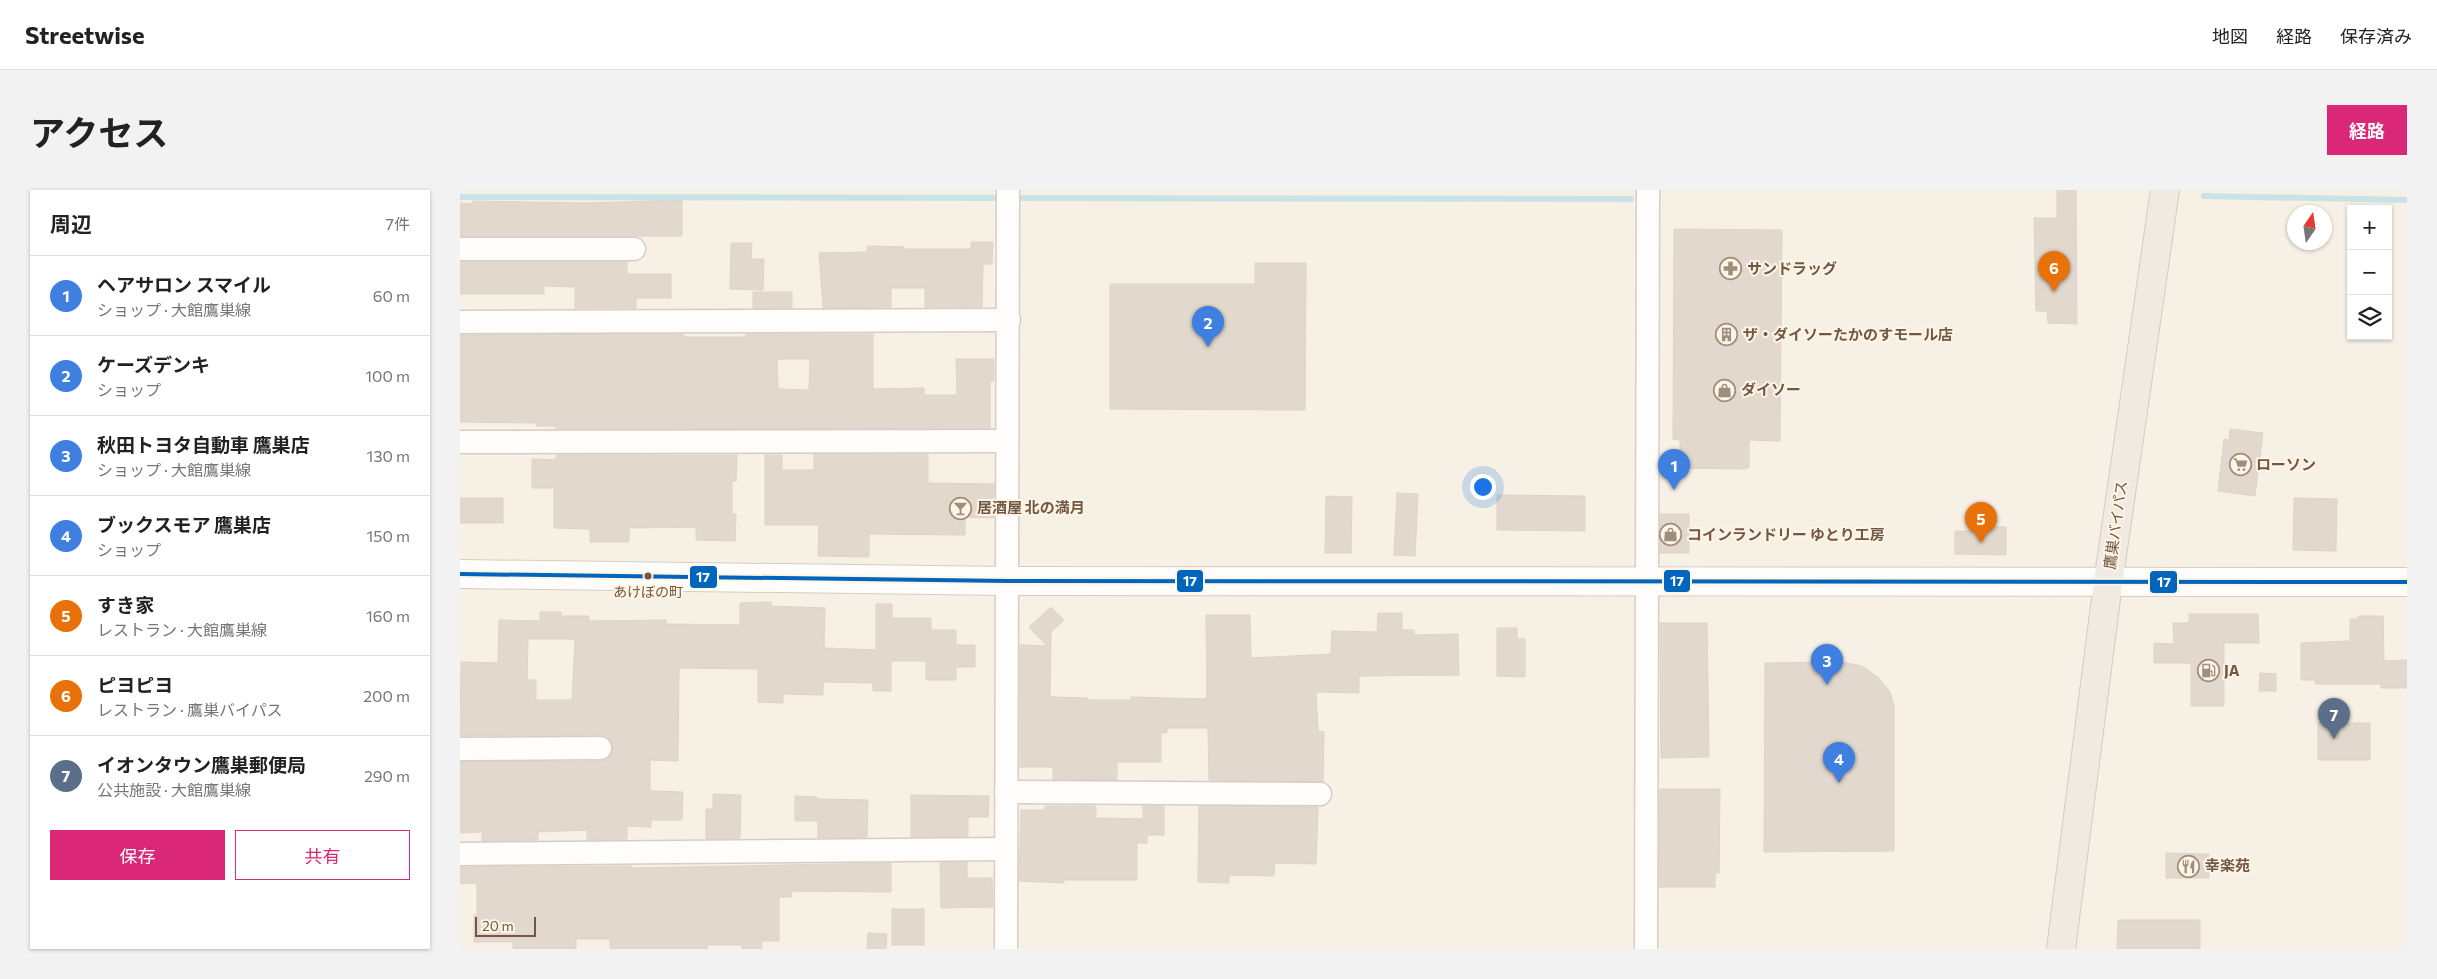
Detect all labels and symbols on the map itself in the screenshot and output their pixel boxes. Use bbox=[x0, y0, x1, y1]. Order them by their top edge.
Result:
north arrow bbox=[2287, 205, 2332, 250]
pin: 6 bbox=[2038, 251, 2070, 292]
pharmacy icon: サンドラッグ bbox=[1719, 257, 1743, 281]
place label: サンドラッグ bbox=[1747, 259, 1837, 277]
pin: 2 bbox=[1192, 306, 1224, 347]
building icon: ザ・ダイソーたかのすモール店 bbox=[1715, 323, 1739, 347]
place label: ザ・ダイソーたかのすモール店 bbox=[1743, 325, 1953, 343]
shop icon: ダイソー bbox=[1713, 378, 1737, 402]
place label: ダイソー bbox=[1741, 380, 1801, 398]
pin: 1 bbox=[1658, 449, 1690, 490]
supermarket icon: ローソン bbox=[2228, 453, 2252, 477]
place label: ローソン bbox=[2256, 455, 2316, 473]
your location bbox=[1470, 474, 1496, 500]
street label: 鷹巣バイパス bbox=[2100, 479, 2130, 571]
bar icon: 居酒屋 北の満月 bbox=[949, 496, 973, 520]
place label: 居酒屋 北の満月 bbox=[977, 498, 1085, 516]
pin: 5 bbox=[1965, 502, 1997, 543]
shop icon: コインランドリー ゆとり工房 bbox=[1659, 523, 1683, 547]
place label: コインランドリー ゆとり工房 bbox=[1687, 525, 1885, 543]
line badge: 17 bbox=[689, 565, 718, 589]
text: 17 bbox=[696, 568, 710, 585]
line badge: 17 bbox=[1176, 569, 1204, 593]
line badge: 17 bbox=[1663, 569, 1691, 593]
line badge: 17 bbox=[2149, 570, 2178, 594]
marker: あけぼの町 bbox=[643, 571, 653, 581]
text: 17 bbox=[1183, 572, 1197, 589]
text: 17 bbox=[1670, 572, 1684, 589]
text: 17 bbox=[2157, 573, 2171, 590]
place label: あけぼの町 bbox=[613, 583, 683, 600]
pin: 3 bbox=[1811, 644, 1843, 685]
fuel station icon: JA bbox=[2196, 659, 2220, 683]
place label: JA bbox=[2224, 661, 2240, 679]
pin: 7 bbox=[2318, 698, 2350, 739]
pin: 4 bbox=[1823, 742, 1855, 783]
restaurant icon: 幸楽苑 bbox=[2177, 854, 2201, 878]
place label: 幸楽苑 bbox=[2205, 856, 2250, 874]
scale bar bbox=[475, 914, 536, 937]

